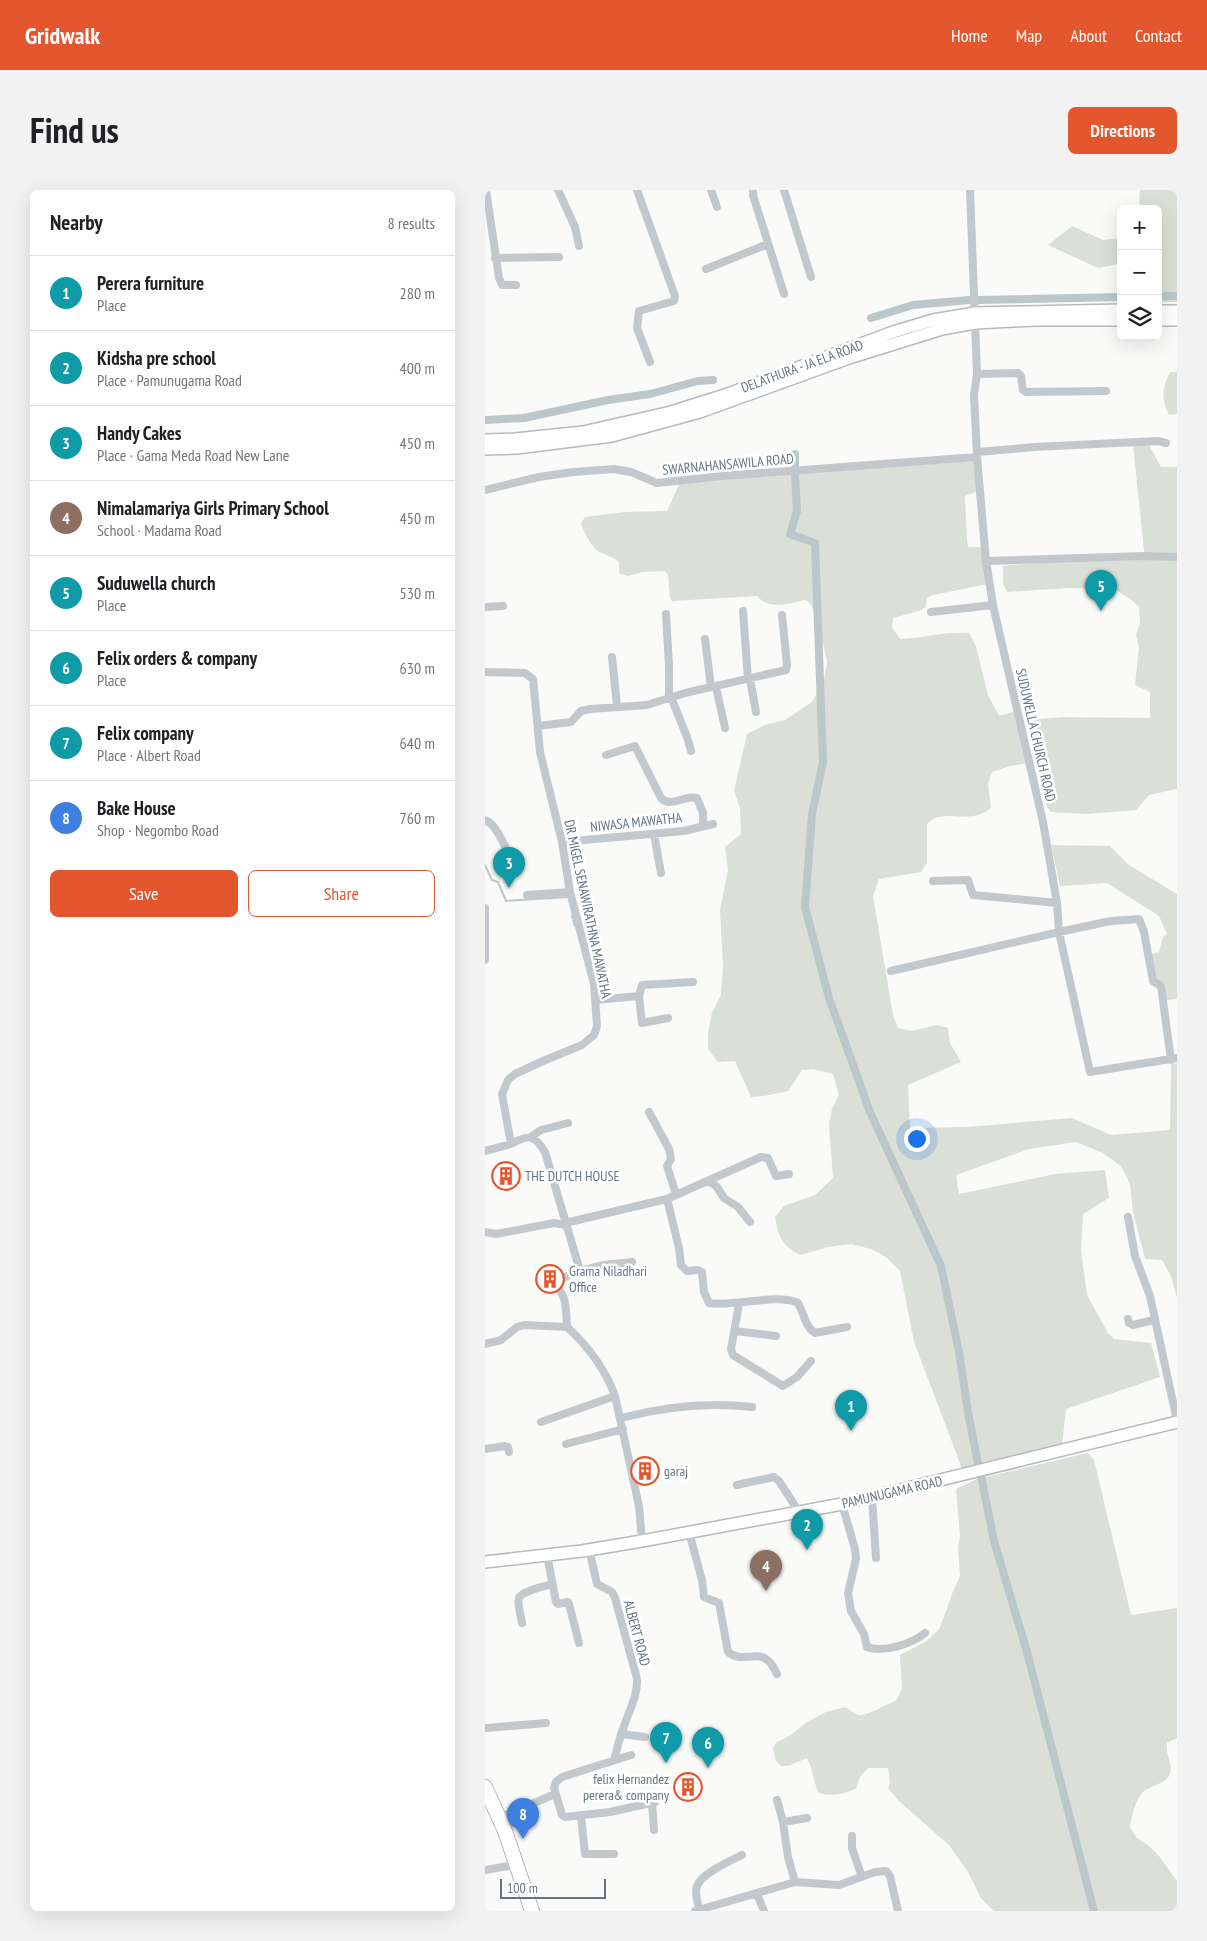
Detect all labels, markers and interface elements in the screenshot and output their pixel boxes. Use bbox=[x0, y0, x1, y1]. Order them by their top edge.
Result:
text: Gridwalk bbox=[25, 20, 100, 51]
text: Home bbox=[951, 24, 988, 47]
text: Map bbox=[1016, 24, 1042, 47]
text: About bbox=[1070, 24, 1107, 47]
text: Contact bbox=[1135, 24, 1182, 47]
text: Find us bbox=[30, 107, 119, 153]
button: Directions bbox=[1068, 107, 1177, 154]
map controls bbox=[1117, 205, 1162, 340]
button: + bbox=[1117, 205, 1162, 250]
text: Nearby bbox=[50, 209, 103, 236]
text: 8 results bbox=[388, 213, 435, 233]
button: − bbox=[1117, 250, 1162, 295]
text: Perera furniture bbox=[97, 271, 204, 295]
text: 1 bbox=[62, 283, 70, 303]
text: 280 m bbox=[400, 283, 435, 303]
text: Place bbox=[97, 295, 126, 315]
button: layers bbox=[1117, 295, 1162, 340]
street label: DELATHURA - JA ELA ROAD bbox=[738, 336, 866, 396]
text: Kidsha pre school bbox=[97, 346, 216, 370]
text: 2 bbox=[62, 358, 70, 378]
text: 400 m bbox=[400, 358, 435, 378]
text: Place · Pamunugama Road bbox=[97, 370, 242, 390]
text: Handy Cakes bbox=[97, 421, 181, 445]
text: 3 bbox=[62, 433, 70, 453]
text: 450 m bbox=[400, 433, 435, 453]
text: Place · Gama Meda Road New Lane bbox=[97, 445, 289, 465]
street label: SWARNAHANSAWILA ROAD bbox=[662, 449, 794, 479]
text: Nimalamariya Girls Primary School bbox=[97, 496, 329, 520]
text: 4 bbox=[62, 508, 70, 528]
text: 450 m bbox=[400, 508, 435, 528]
text: School · Madama Road bbox=[97, 520, 222, 540]
pin: 5 bbox=[1085, 570, 1117, 611]
text: Suduwella church bbox=[97, 571, 215, 595]
text: 5 bbox=[62, 583, 70, 603]
text: 530 m bbox=[400, 583, 435, 603]
text: Place bbox=[97, 595, 126, 615]
text: Felix orders & company bbox=[97, 646, 257, 670]
text: 6 bbox=[62, 658, 70, 678]
text: 630 m bbox=[400, 658, 435, 678]
street label: SUDUWELLA CHURCH ROAD bbox=[1012, 667, 1060, 803]
text: Place bbox=[97, 670, 126, 690]
text: Felix company bbox=[97, 721, 194, 745]
text: 7 bbox=[62, 733, 70, 753]
text: 640 m bbox=[400, 733, 435, 753]
text: Place · Albert Road bbox=[97, 745, 201, 765]
text: Bake House bbox=[97, 796, 176, 820]
text: 8 bbox=[62, 808, 70, 828]
text: 760 m bbox=[400, 808, 435, 828]
street label: NIWASA MAWATHA bbox=[589, 808, 683, 836]
street label: DR MIGEL SENAWIRATHNA MAWATHA bbox=[560, 818, 616, 1000]
text: Shop · Negombo Road bbox=[97, 820, 219, 840]
pin: 3 bbox=[493, 847, 525, 888]
button: Save bbox=[50, 870, 238, 917]
button: Share bbox=[248, 870, 435, 917]
your location bbox=[904, 1126, 930, 1152]
building icon: THE DUTCH HOUSE bbox=[491, 1161, 521, 1191]
place label: THE DUTCH HOUSE bbox=[525, 1167, 620, 1185]
place label: Grama Niladhari Office bbox=[569, 1262, 647, 1296]
building icon: Grama Niladhari Office bbox=[535, 1264, 565, 1294]
pin: 1 bbox=[835, 1390, 867, 1431]
building icon: garaj bbox=[630, 1456, 660, 1486]
place label: garaj bbox=[664, 1462, 688, 1480]
street label: PAMUNUGAMA ROAD bbox=[840, 1472, 944, 1512]
pin: 2 bbox=[791, 1509, 823, 1550]
pin: 4 bbox=[750, 1550, 782, 1591]
street label: ALBERT ROAD bbox=[620, 1598, 654, 1668]
pin: 7 bbox=[650, 1722, 682, 1763]
pin: 6 bbox=[692, 1727, 724, 1768]
place label: felix Hernandez perera& company bbox=[583, 1770, 670, 1804]
building icon: felix Hernandez perera& company bbox=[673, 1772, 703, 1802]
pin: 8 bbox=[507, 1798, 539, 1839]
scale bar bbox=[500, 1876, 606, 1899]
text: 100 m bbox=[507, 1879, 538, 1897]

